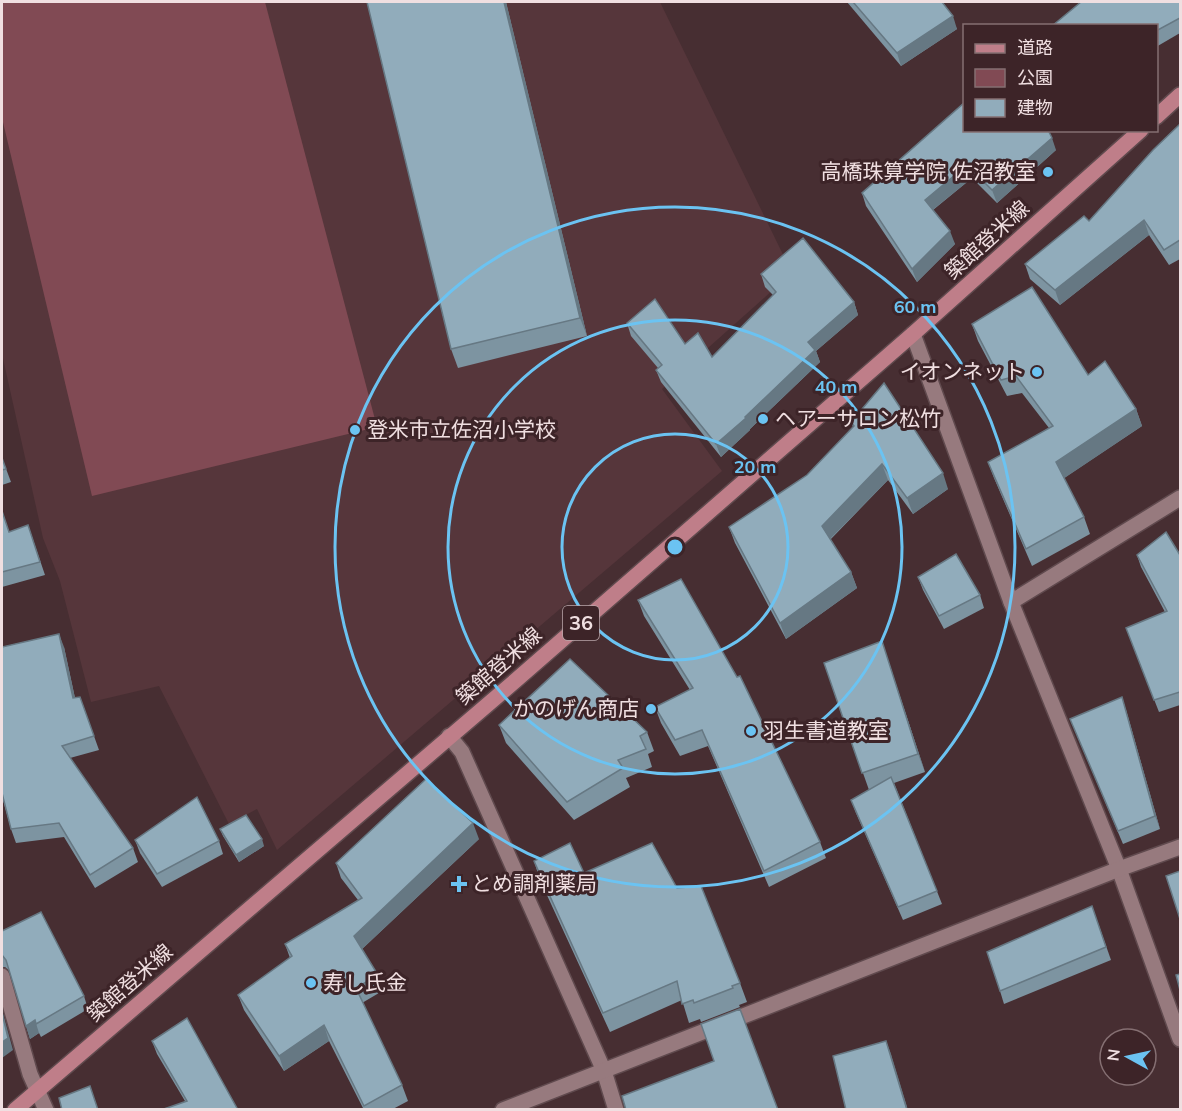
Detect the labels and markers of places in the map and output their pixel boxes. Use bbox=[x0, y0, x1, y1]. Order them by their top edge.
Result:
place label: 高橋珠算学院 佐沼教室 bbox=[821, 158, 1036, 184]
marker: 高橋珠算学院 佐沼教室 bbox=[1041, 165, 1055, 179]
place label: イオンネット bbox=[899, 358, 1025, 384]
marker: イオンネット bbox=[1030, 365, 1044, 379]
place label: ヘアーサロン松竹 bbox=[775, 405, 941, 431]
marker: ヘアーサロン松竹 bbox=[756, 412, 770, 426]
place label: 登米市立佐沼小学校 bbox=[367, 416, 556, 442]
marker: 登米市立佐沼小学校 bbox=[348, 423, 362, 437]
centre of rings bbox=[665, 537, 685, 557]
place label: かのげん商店 bbox=[513, 695, 639, 721]
marker: かのげん商店 bbox=[644, 702, 658, 716]
place label: 羽生書道教室 bbox=[763, 717, 889, 743]
marker: 羽生書道教室 bbox=[744, 724, 758, 738]
place label: とめ調剤薬局 bbox=[471, 870, 597, 896]
marker: とめ調剤薬局 bbox=[452, 877, 466, 891]
place label: 寿し氏金 bbox=[323, 969, 407, 995]
marker: 寿し氏金 bbox=[304, 976, 318, 990]

